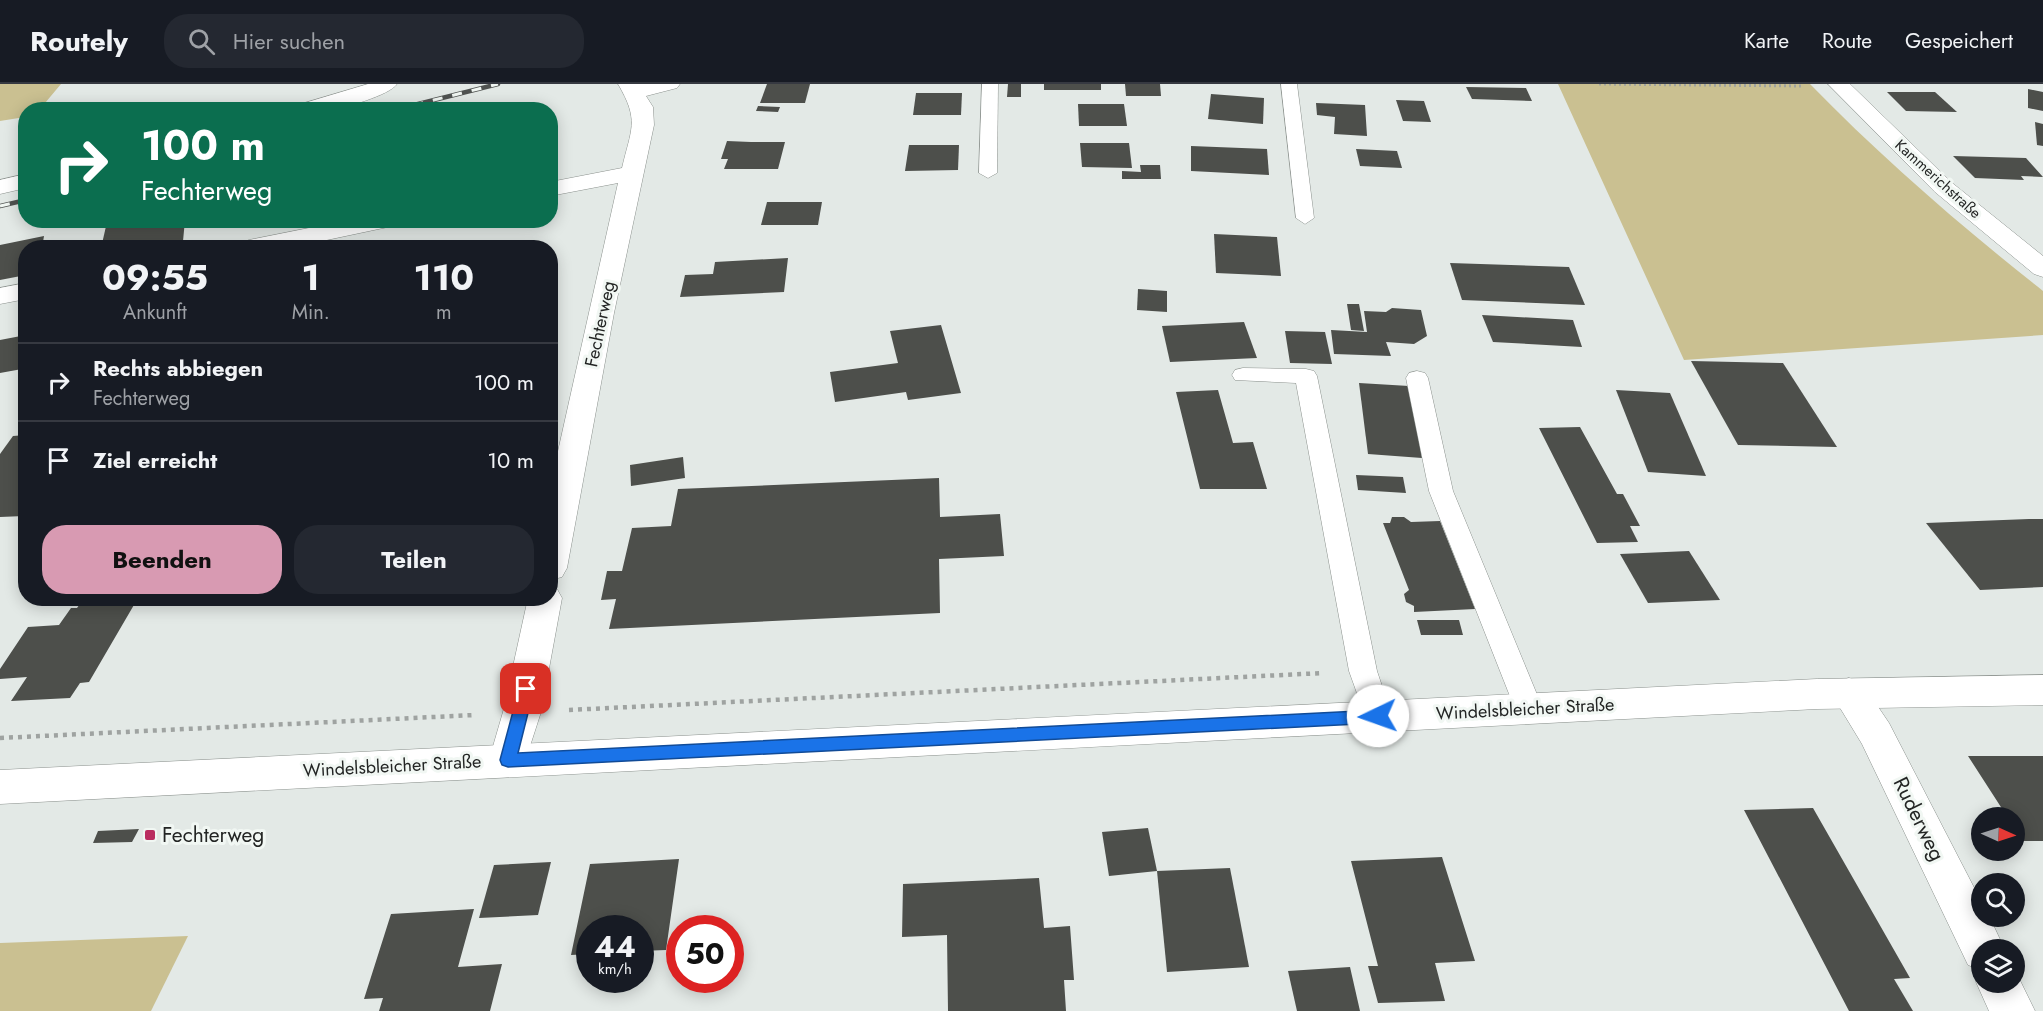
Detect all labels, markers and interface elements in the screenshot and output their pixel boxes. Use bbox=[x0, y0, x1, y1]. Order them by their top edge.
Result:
search box bbox=[164, 14, 584, 68]
text: Routely bbox=[30, 21, 128, 62]
icon: search bbox=[185, 25, 218, 58]
text: Hier suchen bbox=[233, 25, 345, 57]
text: Karte bbox=[1744, 26, 1789, 56]
text: Route bbox=[1822, 26, 1872, 56]
text: Gespeichert bbox=[1905, 26, 2013, 56]
text: 100 m bbox=[141, 115, 265, 176]
icon: right bbox=[42, 126, 120, 204]
street label: Kammerichstraße bbox=[1890, 134, 1986, 224]
text: Fechterweg bbox=[141, 171, 272, 210]
text: 09:55 bbox=[102, 251, 208, 303]
text: 1 bbox=[302, 251, 320, 303]
text: 110 bbox=[414, 251, 474, 303]
street label: Fechterweg bbox=[578, 278, 622, 370]
text: Ankunft bbox=[123, 298, 187, 327]
text: Min. bbox=[292, 298, 330, 327]
text: m bbox=[436, 298, 452, 327]
text: Rechts abbiegen bbox=[93, 352, 263, 384]
icon: right bbox=[42, 366, 75, 399]
text: 100 m bbox=[474, 366, 534, 398]
text: Fechterweg bbox=[93, 384, 190, 413]
icon: arrive bbox=[42, 444, 75, 477]
text: Ziel erreicht bbox=[93, 444, 217, 476]
text: 10 m bbox=[487, 444, 534, 476]
button: Beenden bbox=[42, 525, 282, 594]
button: Teilen bbox=[294, 525, 534, 594]
pin bbox=[500, 663, 551, 714]
icon: arrive bbox=[509, 672, 542, 705]
position arrow bbox=[1346, 684, 1410, 748]
street label: Windelsbleicher Straße bbox=[1435, 691, 1615, 727]
street label: Windelsbleicher Straße bbox=[302, 748, 482, 784]
street label: Ruderweg bbox=[1886, 772, 1952, 866]
north arrow bbox=[1971, 807, 2025, 861]
map controls bbox=[1971, 807, 2025, 993]
place label: Fechterweg bbox=[162, 820, 264, 850]
marker: Fechterweg bbox=[143, 828, 157, 842]
button: search bbox=[1971, 873, 2025, 927]
speed limit sign: 50 bbox=[666, 915, 744, 993]
text: 44 bbox=[594, 925, 636, 968]
button: layers bbox=[1971, 939, 2025, 993]
text: km/h bbox=[598, 958, 632, 980]

